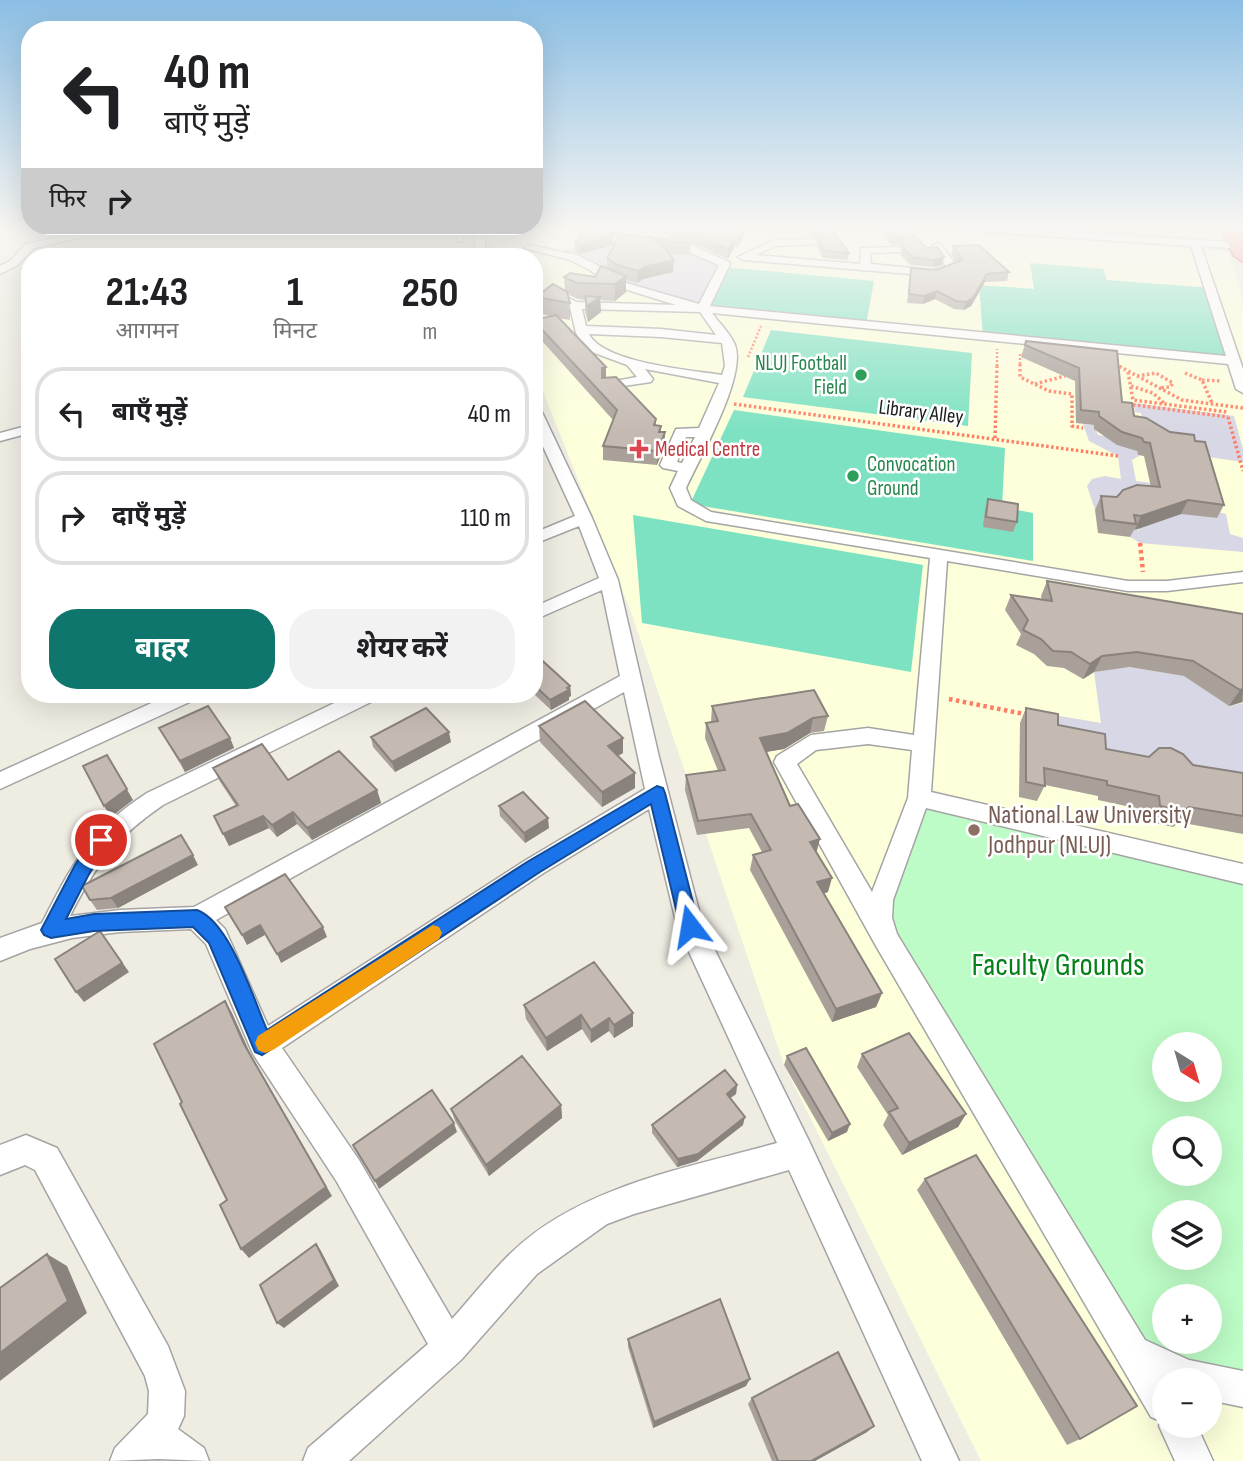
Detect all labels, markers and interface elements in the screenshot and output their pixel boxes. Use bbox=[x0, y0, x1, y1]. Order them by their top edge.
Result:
text: 40 m bbox=[164, 44, 250, 103]
icon: left bbox=[49, 49, 140, 140]
text: बाएँ मुड़ें bbox=[164, 104, 250, 143]
icon: right bbox=[100, 182, 138, 220]
text: फिर bbox=[49, 184, 86, 215]
text: 21:43 bbox=[106, 267, 188, 318]
text: 1 bbox=[287, 267, 303, 318]
text: 250 bbox=[402, 268, 458, 319]
text: आगमन bbox=[115, 317, 178, 345]
text: मिनट bbox=[273, 317, 317, 345]
text: m bbox=[423, 318, 437, 346]
place label: NLUJ Football Field bbox=[755, 351, 847, 400]
marker: NLUJ Football Field bbox=[853, 367, 869, 383]
street label: Library Alley bbox=[877, 394, 965, 430]
icon: left bbox=[53, 395, 91, 433]
text: बाएँ मुड़ें bbox=[112, 397, 187, 428]
text: 40 m bbox=[468, 399, 511, 430]
place label: Medical Centre bbox=[655, 437, 760, 462]
marker: Medical Centre bbox=[629, 439, 649, 459]
place label: Convocation Ground bbox=[867, 452, 956, 501]
marker: Convocation Ground bbox=[845, 468, 861, 484]
icon: right bbox=[53, 499, 91, 537]
text: दाएँ मुड़ें bbox=[112, 501, 186, 532]
text: 110 m bbox=[460, 503, 511, 534]
button: बाहर bbox=[49, 609, 275, 689]
button: शेयर करें bbox=[289, 609, 515, 689]
place label: National Law University Jodhpur (NLUJ) bbox=[987, 800, 1192, 861]
pin bbox=[71, 810, 131, 870]
icon: arrive bbox=[82, 821, 120, 859]
marker: National Law University Jodhpur (NLUJ) bbox=[966, 822, 982, 838]
position arrow bbox=[653, 889, 727, 963]
park label: Faculty Grounds bbox=[971, 946, 1145, 985]
north arrow bbox=[1152, 1032, 1222, 1102]
map controls bbox=[1152, 1032, 1222, 1438]
button: search bbox=[1152, 1116, 1222, 1186]
button: layers bbox=[1152, 1200, 1222, 1270]
button: + bbox=[1152, 1284, 1222, 1354]
button: − bbox=[1152, 1368, 1222, 1438]

